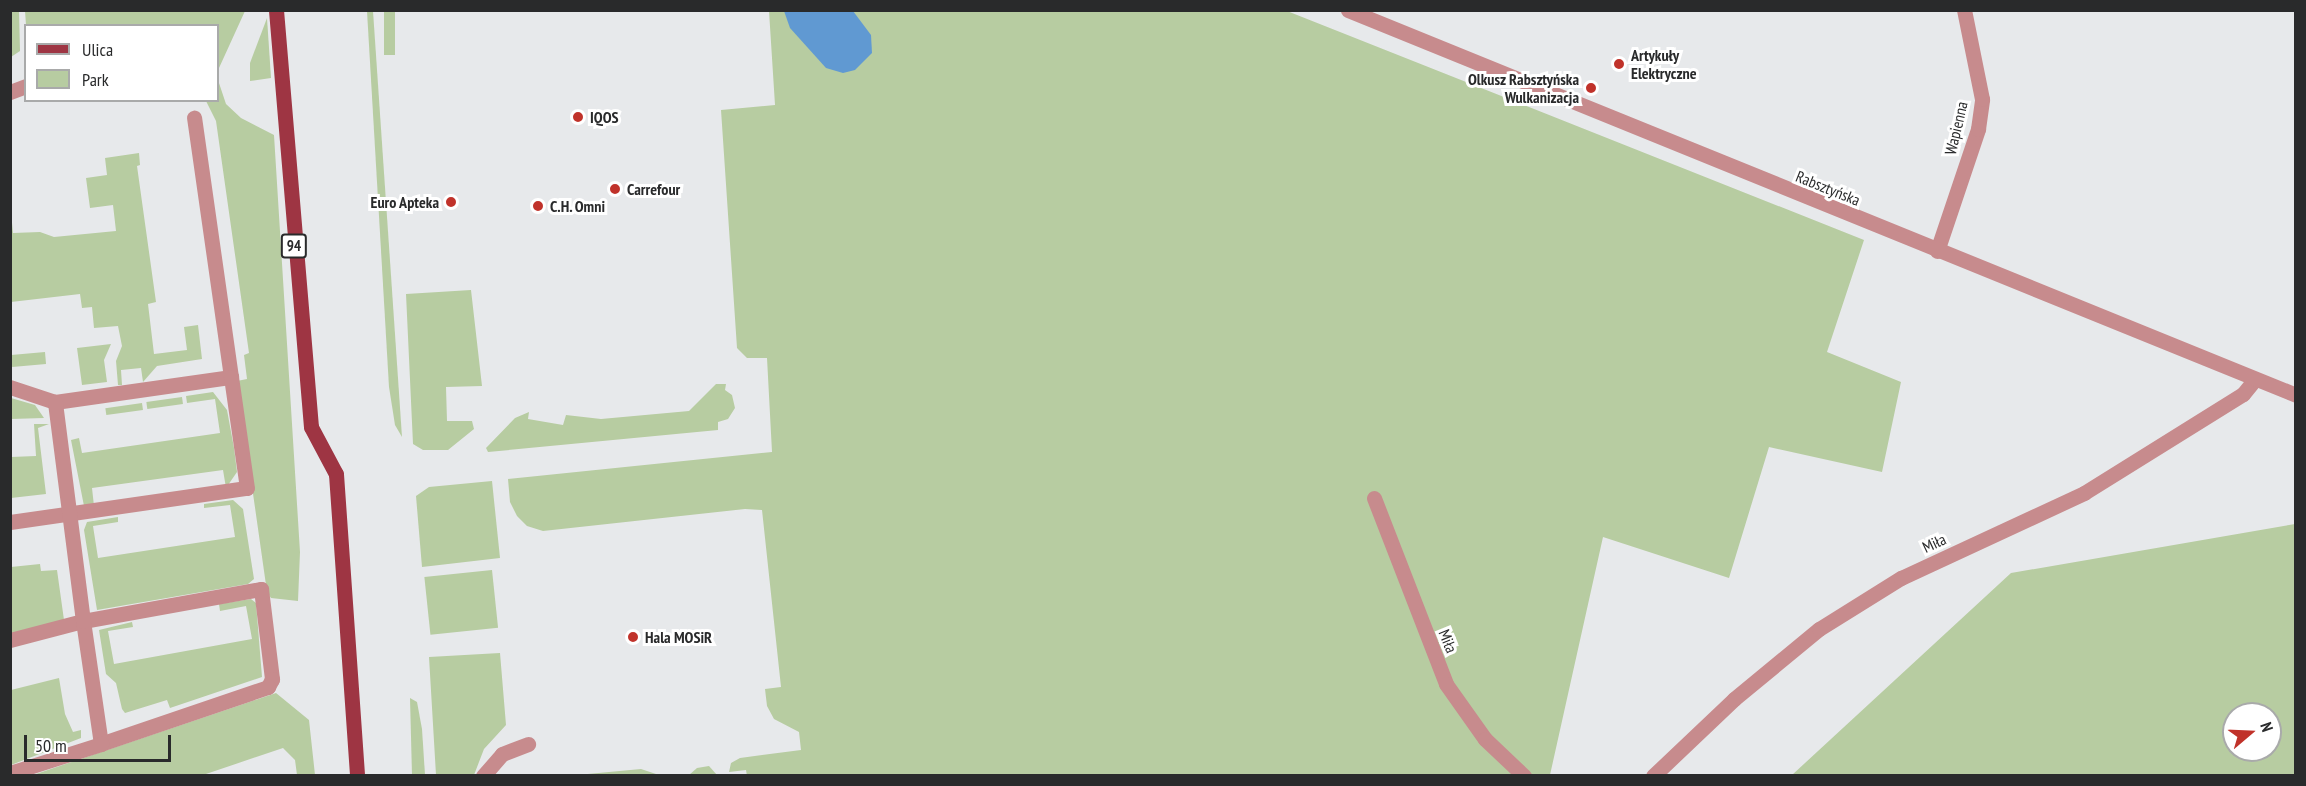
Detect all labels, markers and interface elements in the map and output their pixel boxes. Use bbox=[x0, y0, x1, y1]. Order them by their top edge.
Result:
legend bbox=[24, 24, 219, 102]
text: Ulica bbox=[82, 38, 113, 61]
place label: Artykuły Elektryczne bbox=[1631, 45, 1697, 83]
marker: Artykuły Elektryczne bbox=[1612, 57, 1626, 71]
text: Park bbox=[82, 68, 109, 91]
place label: Olkusz Rabsztyńska Wulkanizacja bbox=[1468, 69, 1579, 107]
marker: Olkusz Rabsztyńska Wulkanizacja bbox=[1584, 81, 1598, 95]
street label: Wapienna bbox=[1941, 99, 1971, 157]
place label: IQOS bbox=[590, 107, 619, 127]
marker: IQOS bbox=[571, 110, 585, 124]
street label: Rabsztyńska bbox=[1793, 166, 1863, 210]
place label: Carrefour bbox=[627, 179, 680, 199]
marker: Carrefour bbox=[608, 182, 622, 196]
place label: Euro Apteka bbox=[370, 192, 439, 212]
marker: Euro Apteka bbox=[444, 195, 458, 209]
place label: C.H. Omni bbox=[550, 196, 606, 216]
marker: C.H. Omni bbox=[531, 199, 545, 213]
road number: 94 bbox=[280, 234, 308, 258]
street label: Miła bbox=[1919, 529, 1949, 557]
street label: Miła bbox=[1435, 626, 1461, 656]
place label: Hala MOSiR bbox=[645, 627, 712, 647]
marker: Hala MOSiR bbox=[626, 630, 640, 644]
north arrow bbox=[2222, 702, 2282, 762]
text: N bbox=[2256, 719, 2278, 734]
scale bar bbox=[27, 723, 174, 761]
text: 50 m bbox=[35, 734, 67, 757]

